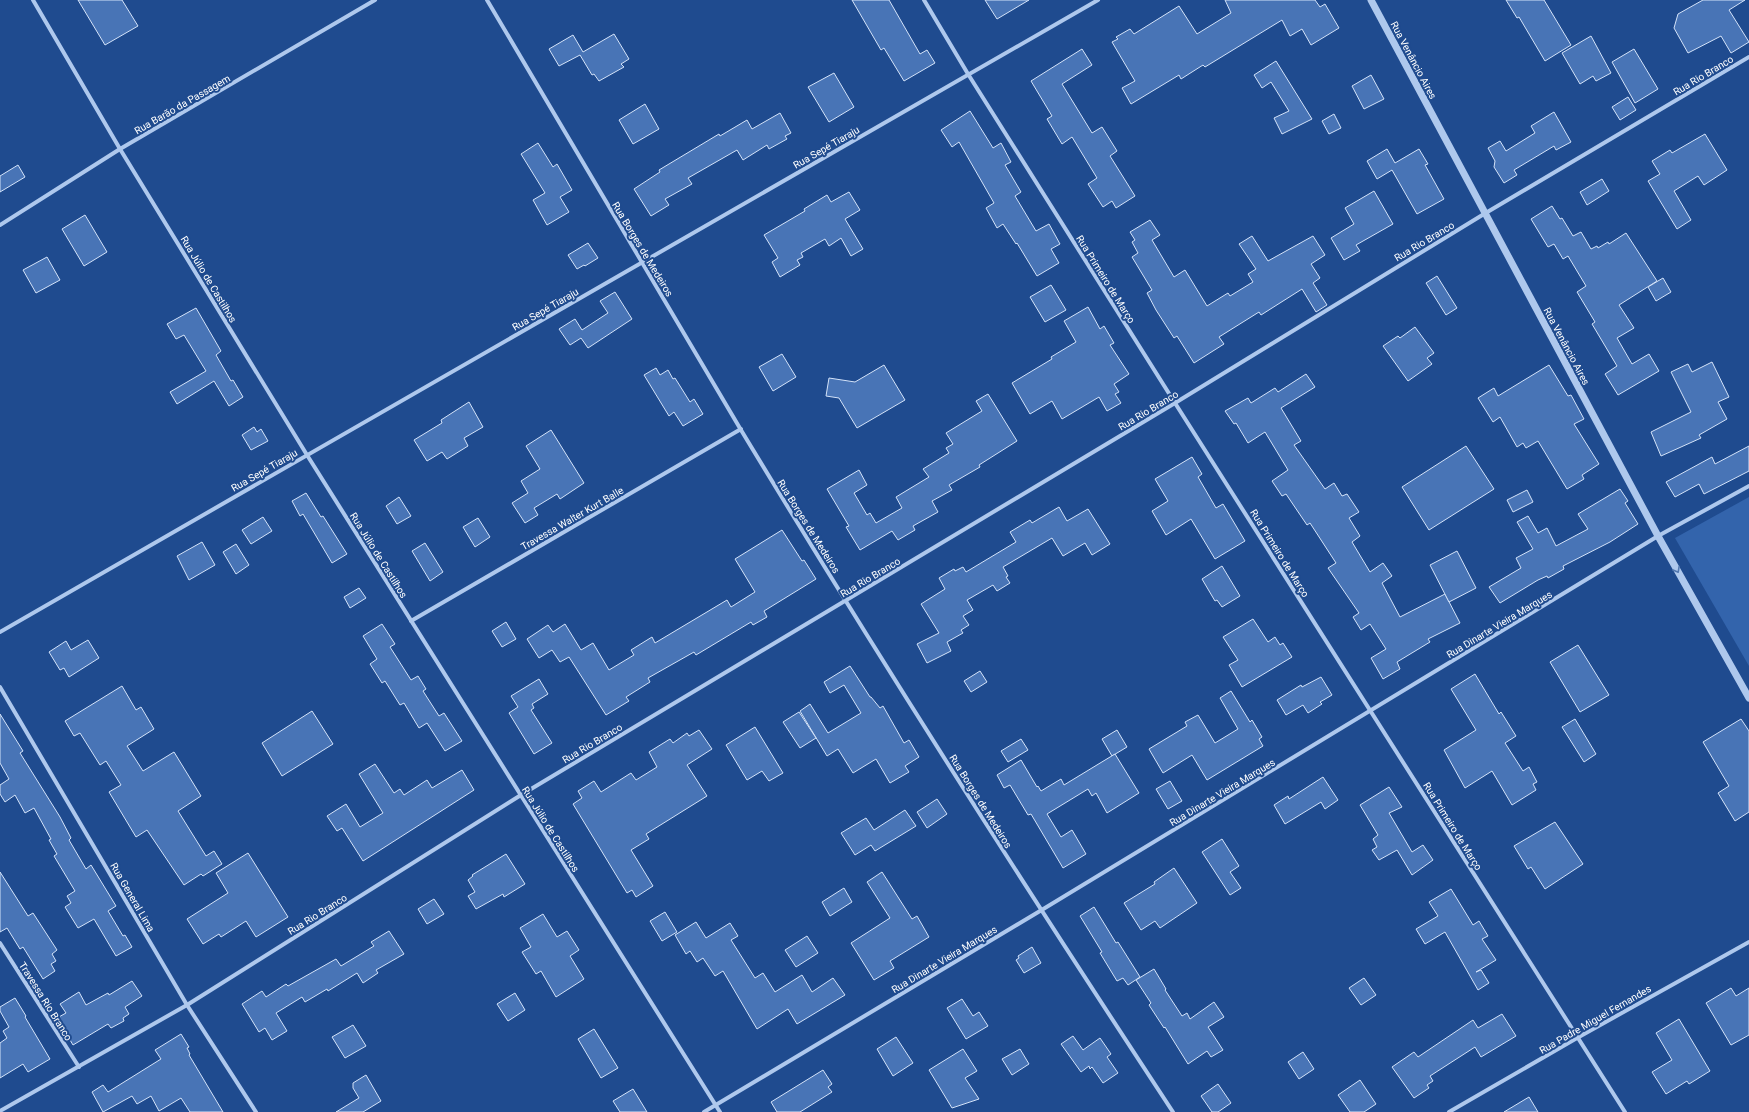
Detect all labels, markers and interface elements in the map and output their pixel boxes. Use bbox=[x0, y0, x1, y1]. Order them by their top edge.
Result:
street label: Rua Venâncio Aires bbox=[1388, 20, 1439, 101]
street label: Rua Rio Branco bbox=[1671, 53, 1735, 98]
street label: Rua Barão da Passagem bbox=[132, 72, 232, 136]
street label: Rua Sepé Tiaraju bbox=[791, 124, 861, 171]
street label: Rua Borges de Medeiros bbox=[610, 200, 675, 299]
street label: Rua Rio Branco bbox=[1392, 219, 1456, 264]
street label: Rua Primeiro de Março bbox=[1074, 233, 1137, 325]
street label: Rua Júlio de Castilhos bbox=[178, 234, 239, 324]
street label: Rua Sepé Tiaraju bbox=[510, 286, 580, 333]
street label: Rua Venâncio Aires bbox=[1541, 306, 1592, 387]
street label: Rua Rio Branco bbox=[1116, 388, 1180, 433]
street label: Rua Sepé Tiaraju bbox=[229, 447, 299, 494]
street label: Rua Borges de Medeiros bbox=[775, 477, 842, 575]
street label: Travessa Walter Kurt Balle bbox=[519, 485, 625, 552]
street label: Rua Primeiro de Março bbox=[1248, 507, 1311, 599]
street label: Rua Júlio de Castilhos bbox=[348, 510, 409, 600]
street label: Rua Rio Branco bbox=[838, 555, 902, 600]
one-way arrow bbox=[1673, 566, 1680, 574]
street label: Rua Dinarte Vieira Marques bbox=[1445, 589, 1554, 660]
street label: Rua Rio Branco bbox=[560, 721, 624, 766]
street label: Rua Borges de Medeiros bbox=[947, 752, 1014, 850]
street label: Rua Dinarte Vieira Marques bbox=[1168, 757, 1277, 828]
street label: Rua Primeiro de Março bbox=[1421, 780, 1484, 872]
street label: Rua Júlio de Castilhos bbox=[520, 784, 581, 874]
street label: Rua General Lima bbox=[108, 861, 157, 934]
street label: Rua Rio Branco bbox=[286, 892, 349, 937]
street label: Rua Dinarte Vieira Marques bbox=[890, 924, 999, 995]
street label: Travessa Rio Branco bbox=[17, 960, 74, 1043]
street label: Rua Padre Miguel Fernandes bbox=[1537, 983, 1653, 1056]

